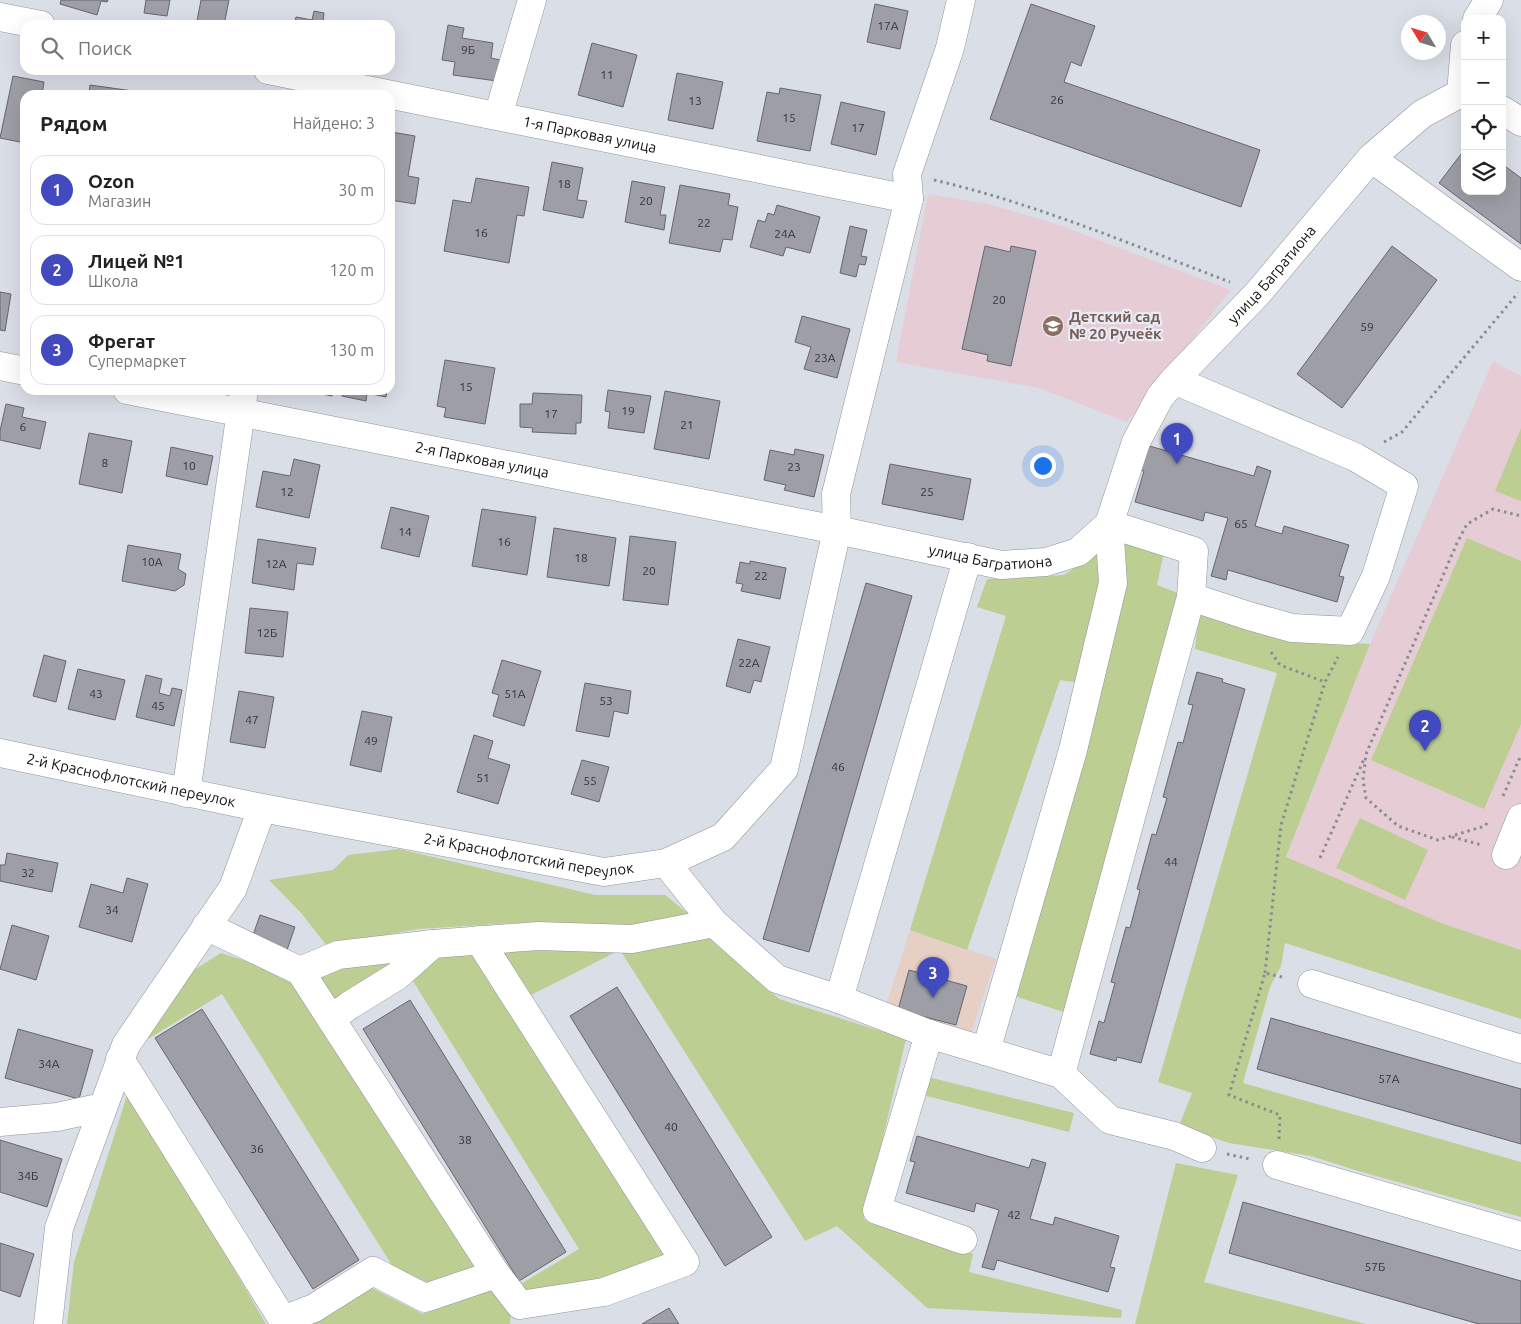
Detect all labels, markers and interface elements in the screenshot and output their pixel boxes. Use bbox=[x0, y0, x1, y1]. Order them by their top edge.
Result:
north arrow bbox=[1401, 15, 1446, 60]
map controls bbox=[1461, 15, 1506, 195]
button: + bbox=[1461, 15, 1506, 60]
house number: 17А bbox=[877, 19, 899, 32]
search box bbox=[20, 20, 395, 75]
icon: search bbox=[38, 34, 66, 62]
text: Поиск bbox=[78, 37, 132, 59]
house number: 9Б bbox=[461, 43, 475, 56]
button: − bbox=[1461, 60, 1506, 105]
house number: 11 bbox=[600, 68, 614, 81]
house number: 26 bbox=[1050, 93, 1064, 106]
house number: 13 bbox=[688, 94, 702, 107]
button: locate bbox=[1461, 105, 1506, 150]
text: Рядом bbox=[40, 111, 108, 135]
house number: 15 bbox=[782, 111, 796, 124]
street label: 1-я Парковая улица bbox=[521, 112, 658, 156]
text: Найдено: 3 bbox=[293, 114, 375, 132]
house number: 17 bbox=[851, 121, 865, 134]
button: layers bbox=[1461, 150, 1506, 195]
text: Ozon bbox=[88, 170, 135, 192]
house number: 18 bbox=[557, 177, 571, 190]
text: 1 bbox=[52, 181, 62, 199]
text: 30 m bbox=[338, 181, 374, 199]
text: Магазин bbox=[88, 192, 151, 210]
house number: 20 bbox=[639, 194, 653, 207]
house number: 22 bbox=[697, 216, 711, 229]
street label: улица Багратиона bbox=[1224, 222, 1319, 327]
house number: 16 bbox=[474, 226, 488, 239]
house number: 24А bbox=[774, 227, 796, 240]
text: Лицей №1 bbox=[88, 250, 185, 272]
text: 2 bbox=[52, 261, 62, 279]
text: 120 m bbox=[329, 261, 374, 279]
text: Школа bbox=[88, 272, 138, 290]
house number: 20 bbox=[992, 293, 1006, 306]
place label: Детский сад № 20 Ручеёк bbox=[1069, 308, 1162, 342]
school or university icon: Детский сад № 20 Ручеёк bbox=[1041, 314, 1065, 338]
house number: 59 bbox=[1360, 320, 1374, 333]
text: Фрегат bbox=[88, 330, 155, 352]
text: 3 bbox=[52, 341, 62, 359]
text: 130 m bbox=[329, 341, 374, 359]
house number: 23А bbox=[814, 351, 836, 364]
text: Супермаркет bbox=[88, 352, 186, 370]
house number: 15 bbox=[459, 380, 473, 393]
house number: 19 bbox=[621, 404, 635, 417]
house number: 17 bbox=[544, 407, 558, 420]
house number: 21 bbox=[680, 418, 694, 431]
house number: 6 bbox=[20, 420, 27, 433]
pin: 1 bbox=[1161, 423, 1193, 464]
street label: 2-я Парковая улица bbox=[414, 438, 551, 481]
your location bbox=[1030, 453, 1056, 479]
house number: 8 bbox=[102, 456, 109, 469]
house number: 10 bbox=[182, 459, 196, 472]
house number: 23 bbox=[787, 460, 801, 473]
house number: 12 bbox=[280, 485, 294, 498]
house number: 25 bbox=[920, 485, 934, 498]
house number: 65 bbox=[1234, 517, 1248, 530]
house number: 14 bbox=[398, 525, 412, 538]
house number: 16 bbox=[497, 535, 511, 548]
street label: улица Багратиона bbox=[927, 541, 1054, 573]
house number: 18 bbox=[574, 551, 588, 564]
house number: 10А bbox=[141, 555, 163, 568]
house number: 12А bbox=[265, 557, 287, 570]
house number: 20 bbox=[642, 564, 656, 577]
house number: 22 bbox=[754, 569, 768, 582]
house number: 12Б bbox=[257, 626, 277, 639]
house number: 22А bbox=[738, 656, 760, 669]
house number: 43 bbox=[89, 687, 103, 700]
house number: 51А bbox=[504, 687, 526, 700]
house number: 53 bbox=[599, 694, 613, 707]
house number: 45 bbox=[151, 699, 165, 712]
pin: 2 bbox=[1409, 710, 1441, 751]
house number: 47 bbox=[245, 713, 259, 726]
house number: 49 bbox=[364, 734, 378, 747]
street label: 2-й Краснофлотский переулок bbox=[25, 750, 238, 810]
house number: 46 bbox=[831, 760, 845, 773]
house number: 51 bbox=[476, 771, 490, 784]
house number: 55 bbox=[583, 774, 597, 787]
street label: 2-й Краснофлотский переулок bbox=[422, 829, 635, 880]
house number: 44 bbox=[1164, 855, 1178, 868]
house number: 32 bbox=[21, 866, 35, 879]
house number: 34 bbox=[105, 903, 119, 916]
pin: 3 bbox=[917, 957, 949, 998]
house number: 34А bbox=[38, 1057, 60, 1070]
house number: 57А bbox=[1378, 1072, 1400, 1085]
house number: 40 bbox=[664, 1120, 678, 1133]
house number: 38 bbox=[458, 1133, 472, 1146]
house number: 36 bbox=[250, 1142, 264, 1155]
house number: 34Б bbox=[18, 1169, 38, 1182]
house number: 42 bbox=[1007, 1208, 1021, 1221]
house number: 57Б bbox=[1365, 1260, 1385, 1273]

